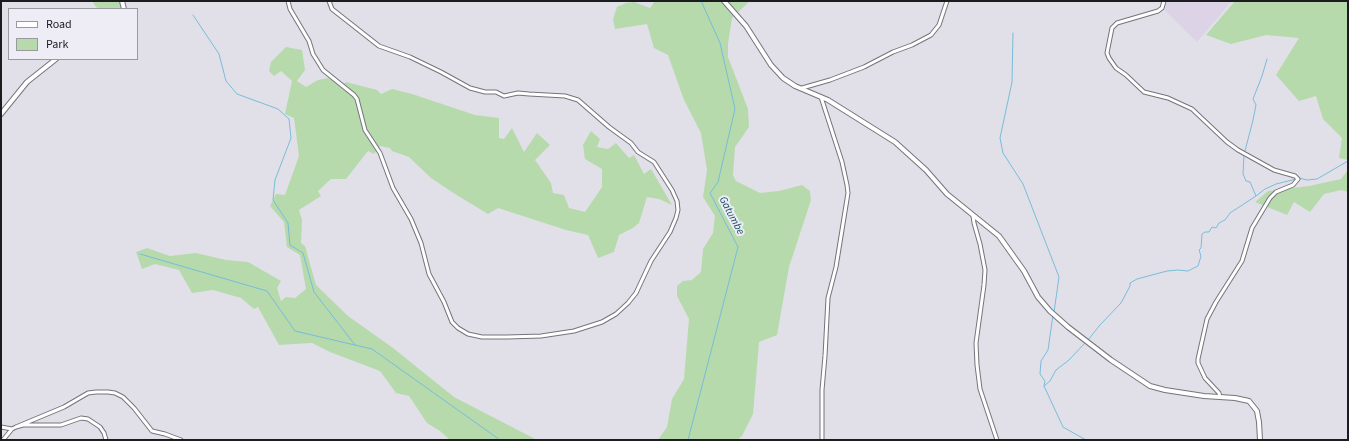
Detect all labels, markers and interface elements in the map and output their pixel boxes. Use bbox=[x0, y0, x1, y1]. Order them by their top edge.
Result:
legend bbox=[8, 8, 138, 60]
text: Road bbox=[46, 16, 72, 33]
text: Park bbox=[46, 36, 68, 53]
water label: Gatumbe bbox=[715, 195, 747, 237]

